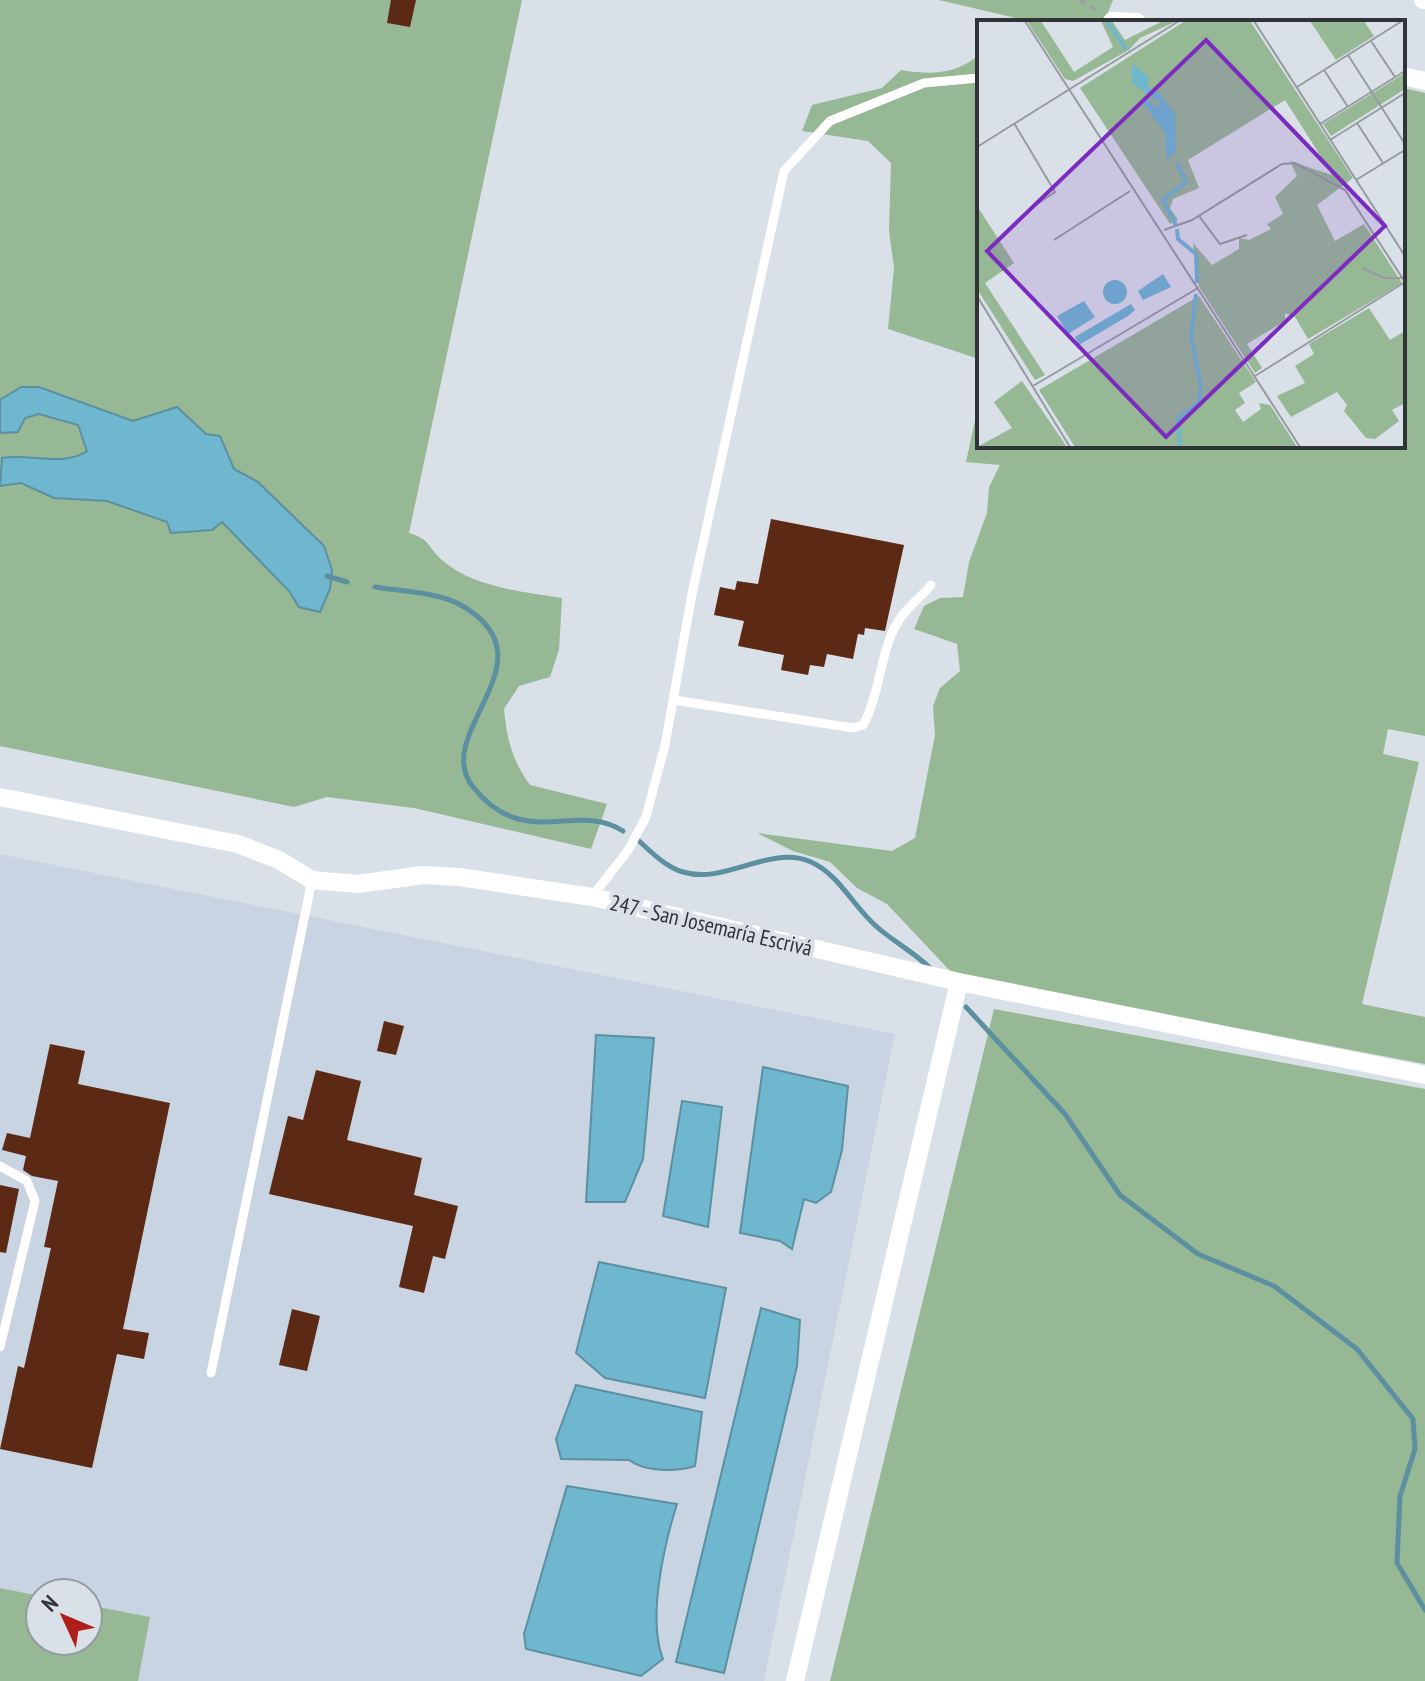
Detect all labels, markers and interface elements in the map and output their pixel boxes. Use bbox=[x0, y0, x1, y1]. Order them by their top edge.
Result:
inset map bbox=[977, 20, 1405, 448]
street label: 247 - San Josemaría Escrivá bbox=[607, 888, 815, 962]
north arrow bbox=[24, 1577, 104, 1657]
text: N bbox=[35, 1589, 64, 1617]

